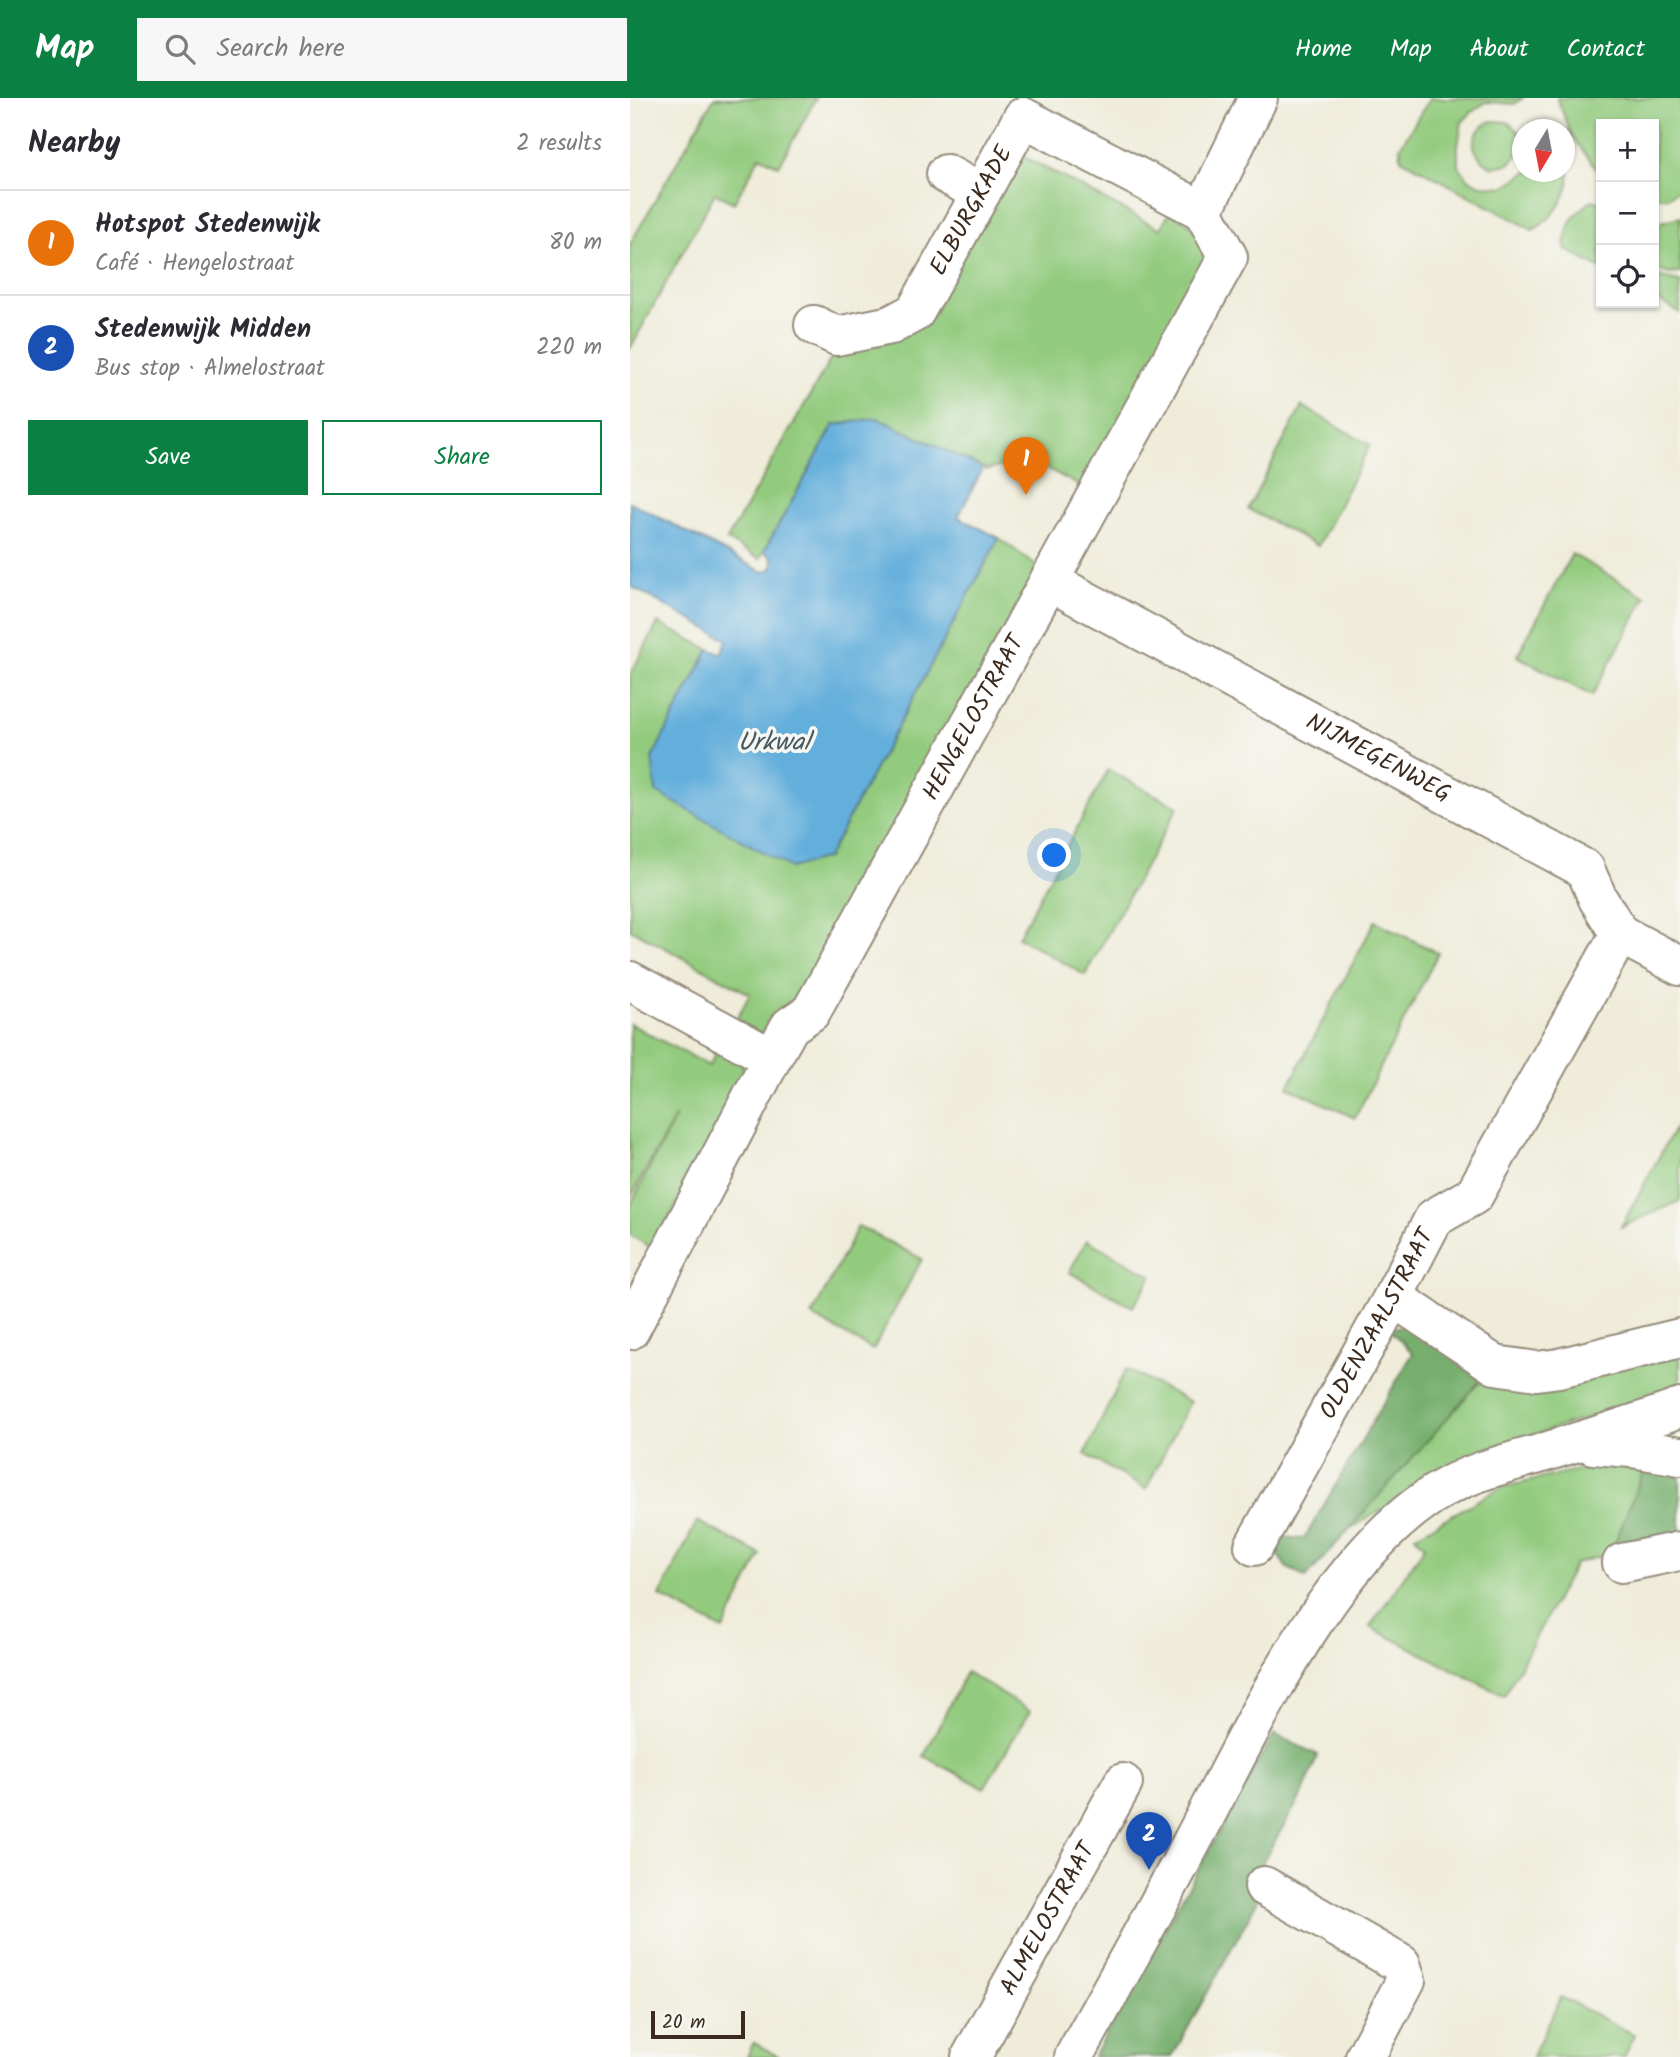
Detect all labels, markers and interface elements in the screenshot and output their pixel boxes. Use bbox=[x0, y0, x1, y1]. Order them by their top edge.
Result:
search box bbox=[137, 18, 627, 81]
text: Map bbox=[35, 23, 95, 76]
text: Search here bbox=[217, 28, 345, 70]
icon: search bbox=[161, 30, 199, 68]
text: Home bbox=[1295, 30, 1352, 69]
text: Map bbox=[1390, 30, 1432, 69]
text: About bbox=[1470, 30, 1528, 69]
text: Contact bbox=[1566, 30, 1645, 69]
north arrow bbox=[1512, 119, 1575, 182]
map controls bbox=[1596, 119, 1659, 308]
button: + bbox=[1596, 119, 1659, 182]
text: Nearby bbox=[28, 120, 120, 168]
text: 2 results bbox=[516, 126, 602, 162]
street label: ELBURGKADE bbox=[919, 137, 1024, 283]
button: − bbox=[1596, 182, 1659, 245]
text: Hotspot Stedenwijk bbox=[95, 204, 320, 246]
text: 1 bbox=[48, 225, 54, 261]
text: 80 m bbox=[549, 225, 602, 261]
button: locate bbox=[1596, 245, 1659, 308]
text: Café · Hengelostraat bbox=[95, 246, 294, 282]
text: Stedenwijk Midden bbox=[95, 309, 311, 351]
text: 2 bbox=[44, 330, 58, 366]
text: 220 m bbox=[536, 330, 602, 366]
text: Bus stop · Almelostraat bbox=[95, 351, 325, 387]
button: Save bbox=[28, 420, 308, 495]
button: Share bbox=[322, 420, 602, 495]
pin: 1 bbox=[1003, 437, 1049, 495]
street label: HENGELOSTRAAT bbox=[912, 626, 1036, 808]
street label: NIJMEGENWEG bbox=[1299, 703, 1458, 813]
water label: Urkwal bbox=[738, 722, 815, 764]
your location bbox=[1037, 838, 1071, 872]
street label: OLDENZAALSTRAAT bbox=[1309, 1219, 1446, 1426]
pin: 2 bbox=[1126, 1812, 1172, 1870]
street label: ALMELOSTRAAT bbox=[989, 1833, 1107, 2003]
scale bar bbox=[651, 2008, 746, 2040]
text: 20 m bbox=[662, 2008, 705, 2038]

